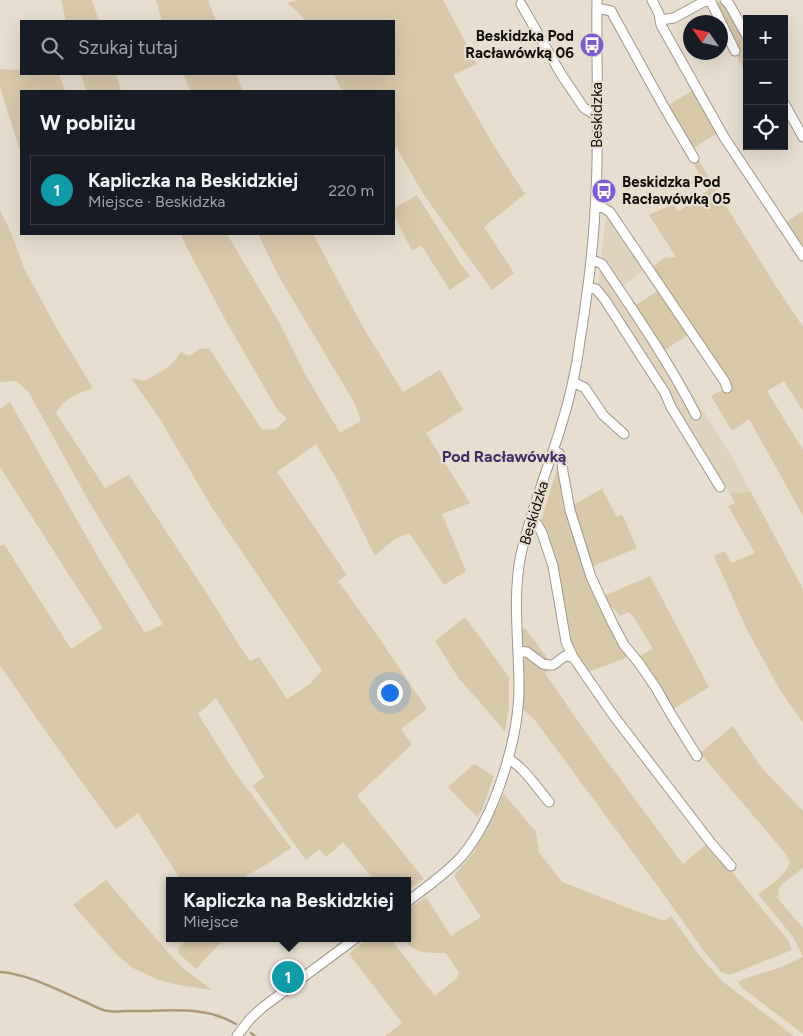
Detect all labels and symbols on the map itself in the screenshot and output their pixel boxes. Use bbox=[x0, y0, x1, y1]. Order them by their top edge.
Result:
north arrow bbox=[683, 15, 728, 60]
place label: Beskidzka Pod Racławówką 06 bbox=[465, 27, 574, 62]
bus stop icon: Beskidzka Pod Racławówką 06 bbox=[579, 32, 605, 58]
street label: Beskidzka bbox=[588, 82, 606, 148]
place label: Beskidzka Pod Racławówką 05 bbox=[622, 173, 731, 208]
bus stop icon: Beskidzka Pod Racławówką 05 bbox=[591, 178, 617, 204]
district label: Pod Racławówką bbox=[442, 447, 567, 466]
street label: Beskidzka bbox=[516, 479, 552, 547]
your location bbox=[377, 680, 403, 706]
pin: 1 bbox=[272, 958, 304, 996]

